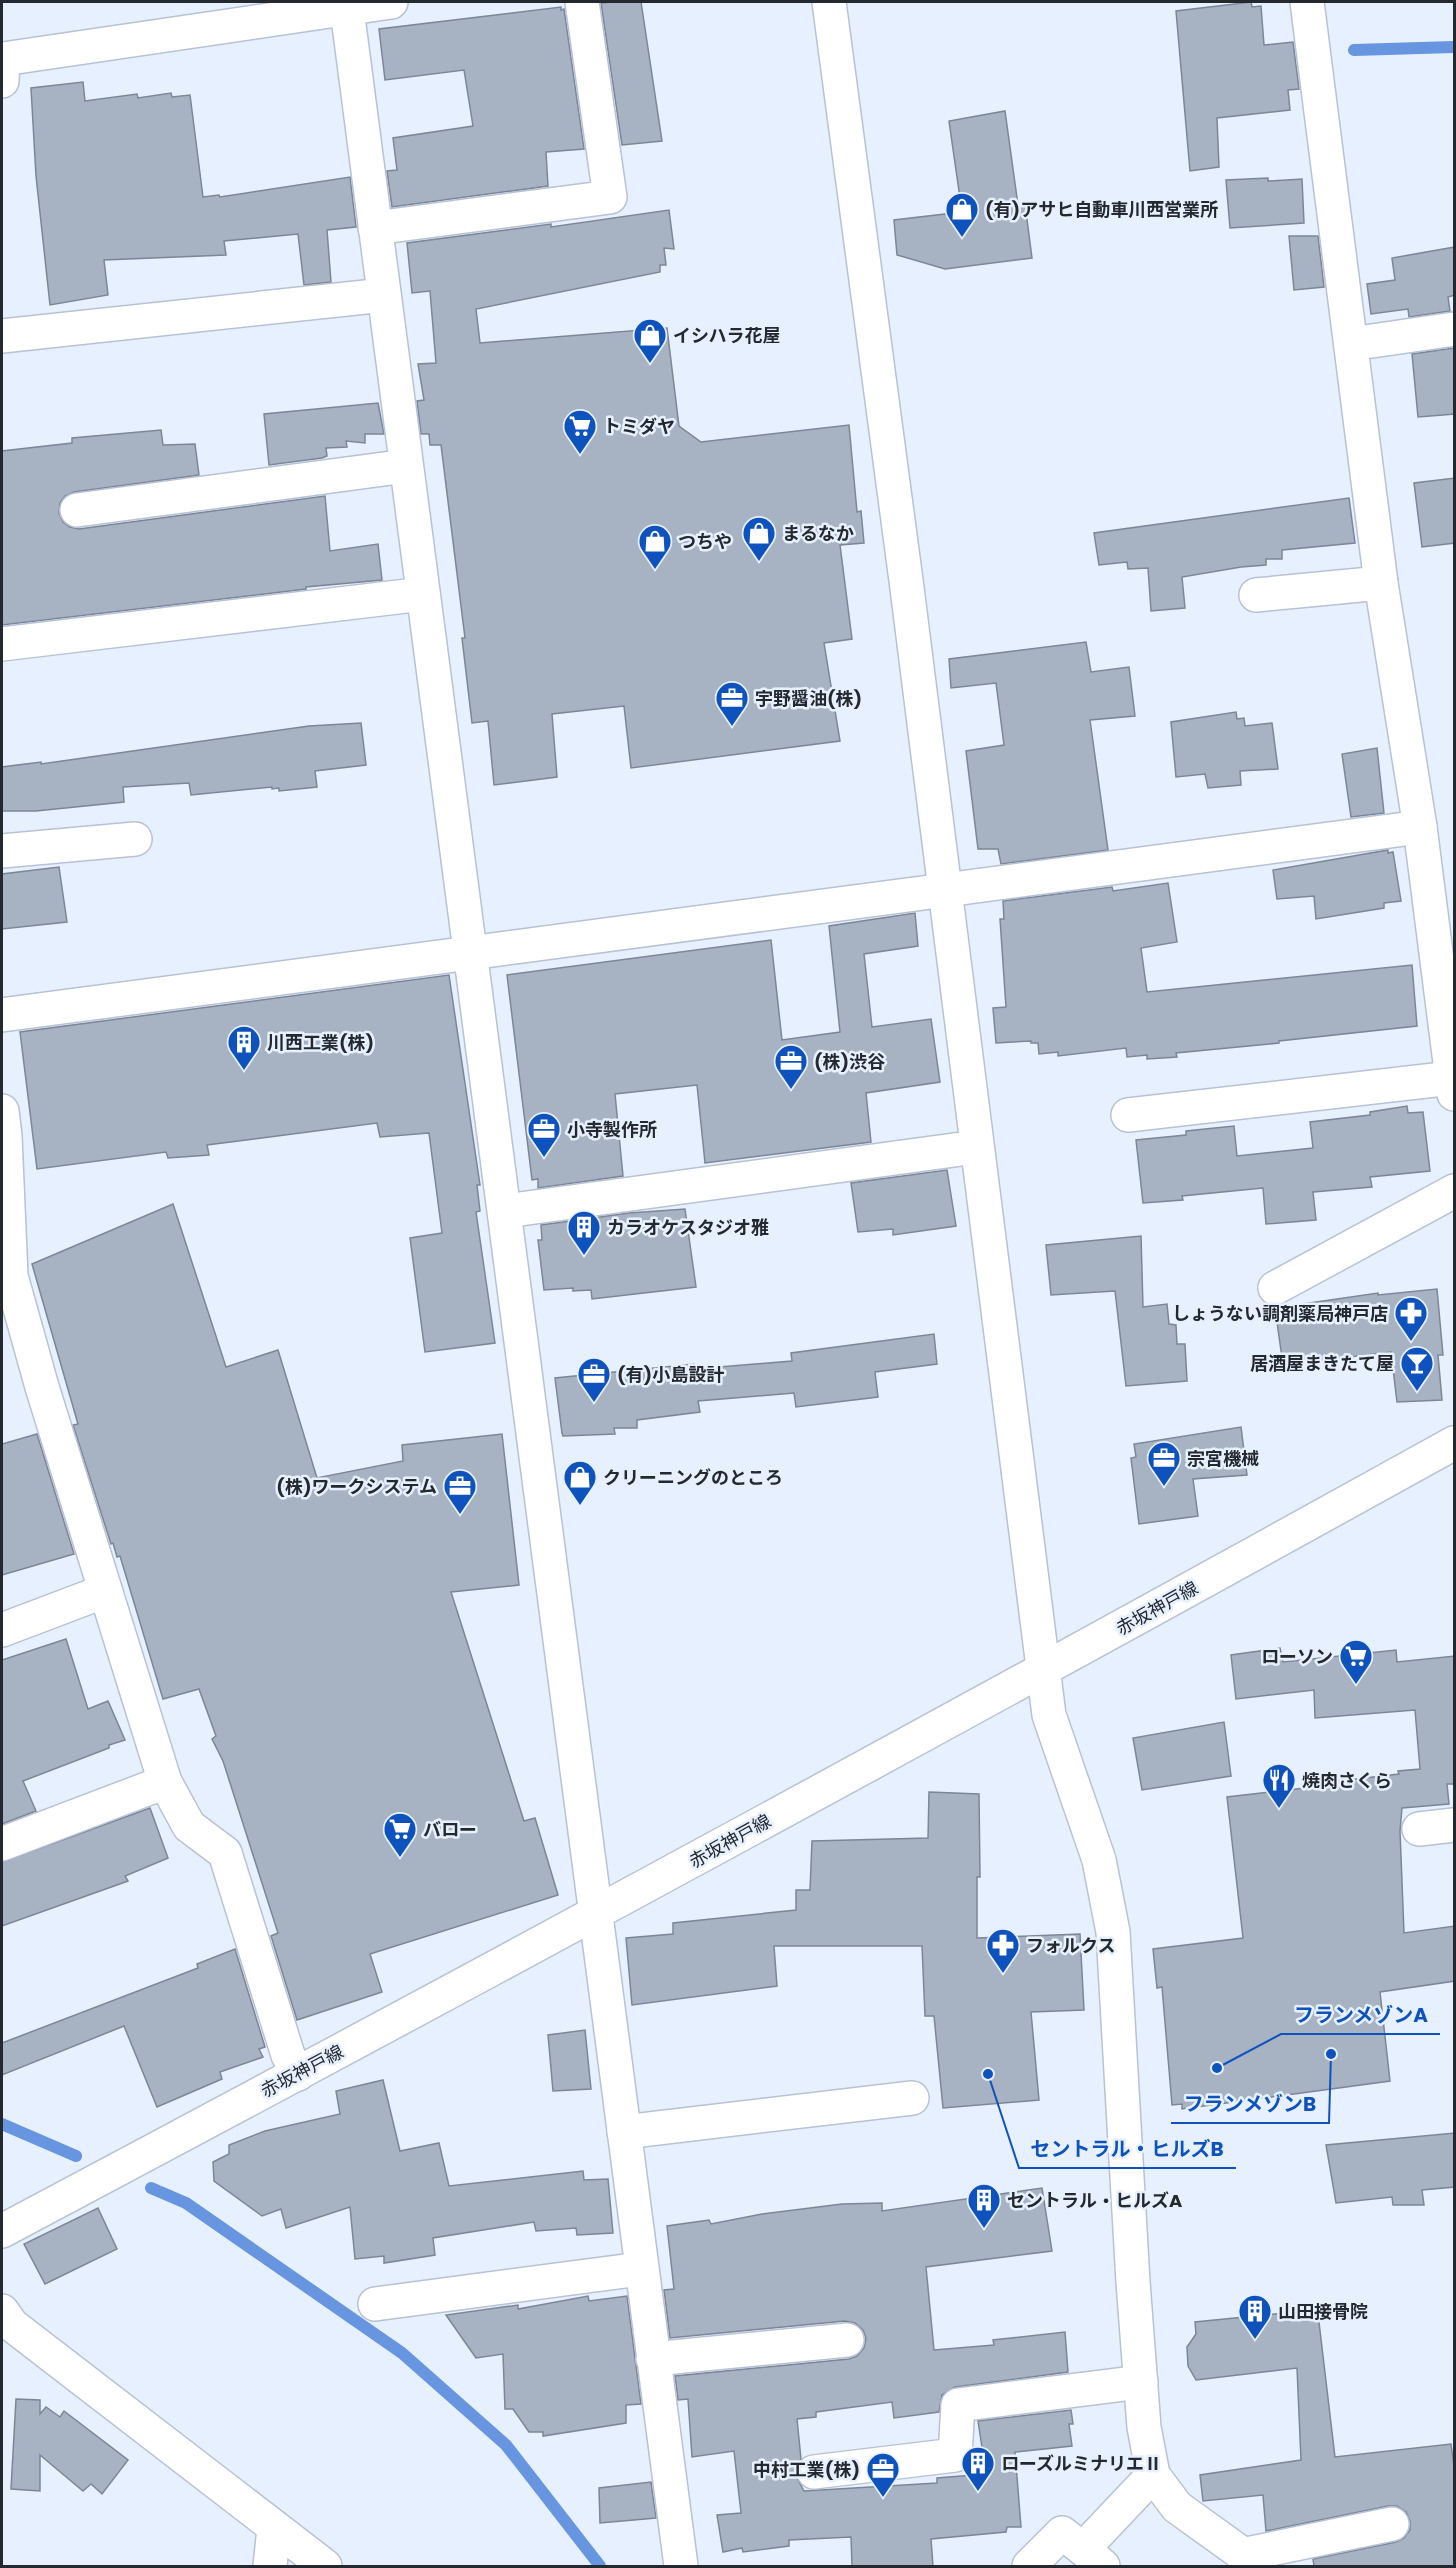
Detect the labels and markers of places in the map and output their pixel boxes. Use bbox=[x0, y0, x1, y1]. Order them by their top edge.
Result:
shop icon: (有)アサヒ自動車川西営業所 bbox=[944, 191, 980, 238]
place label: (有)アサヒ自動車川西営業所 bbox=[985, 197, 1218, 222]
shop icon: イシハラ花屋 bbox=[632, 317, 668, 364]
place label: イシハラ花屋 bbox=[673, 323, 780, 348]
supermarket icon: トミダヤ bbox=[562, 408, 598, 455]
place label: トミダヤ bbox=[603, 414, 675, 439]
shop icon: まるなか bbox=[741, 515, 777, 562]
place label: まるなか bbox=[782, 521, 854, 546]
shop icon: つちや bbox=[637, 523, 673, 570]
place label: つちや bbox=[678, 529, 732, 554]
office icon: 宇野醤油(株) bbox=[714, 680, 750, 727]
place label: 宇野醤油(株) bbox=[755, 686, 862, 711]
building icon: 川西工業(株) bbox=[226, 1024, 262, 1071]
place label: 川西工業(株) bbox=[267, 1030, 374, 1055]
office icon: (株)渋谷 bbox=[773, 1043, 809, 1090]
place label: (株)渋谷 bbox=[814, 1049, 885, 1074]
office icon: 小寺製作所 bbox=[526, 1111, 562, 1158]
place label: 小寺製作所 bbox=[567, 1117, 657, 1142]
building icon: カラオケスタジオ雅 bbox=[566, 1209, 602, 1256]
place label: カラオケスタジオ雅 bbox=[607, 1215, 769, 1240]
pharmacy icon: しょうない調剤薬局神戸店 bbox=[1393, 1295, 1429, 1342]
place label: しょうない調剤薬局神戸店 bbox=[1172, 1301, 1388, 1326]
bar icon: 居酒屋まきたて屋 bbox=[1399, 1345, 1435, 1392]
place label: 居酒屋まきたて屋 bbox=[1250, 1351, 1394, 1376]
office icon: (有)小島設計 bbox=[576, 1356, 612, 1403]
place label: (有)小島設計 bbox=[617, 1362, 724, 1387]
office icon: 宗宮機械 bbox=[1146, 1440, 1182, 1487]
place label: 宗宮機械 bbox=[1187, 1446, 1259, 1471]
shop icon: クリーニングのところ bbox=[562, 1459, 598, 1506]
place label: クリーニングのところ bbox=[603, 1465, 783, 1490]
office icon: (株)ワークシステム bbox=[442, 1468, 478, 1515]
place label: (株)ワークシステム bbox=[276, 1474, 437, 1499]
supermarket icon: ローソン bbox=[1338, 1638, 1374, 1685]
place label: ローソン bbox=[1261, 1644, 1333, 1669]
restaurant icon: 焼肉さくら bbox=[1261, 1762, 1297, 1809]
place label: 焼肉さくら bbox=[1302, 1768, 1392, 1793]
supermarket icon: バロー bbox=[382, 1811, 418, 1858]
place label: バロー bbox=[423, 1817, 477, 1842]
pharmacy icon: フォルクス bbox=[985, 1927, 1021, 1974]
place label: フォルクス bbox=[1026, 1933, 1115, 1958]
callout: フランメゾンA bbox=[1281, 1996, 1440, 2034]
callout: フランメゾンB bbox=[1171, 2085, 1329, 2123]
callout: セントラル・ヒルズB bbox=[1019, 2130, 1236, 2168]
building icon: セントラル・ヒルズA bbox=[966, 2182, 1002, 2229]
place label: セントラル・ヒルズA bbox=[1007, 2188, 1182, 2213]
building icon: 山田接骨院 bbox=[1237, 2293, 1273, 2340]
place label: 山田接骨院 bbox=[1278, 2299, 1368, 2324]
building icon: ローズルミナリエⅡ bbox=[960, 2445, 996, 2492]
office icon: 中村工業(株) bbox=[865, 2451, 901, 2498]
place label: ローズルミナリエⅡ bbox=[1001, 2451, 1162, 2476]
place label: 中村工業(株) bbox=[753, 2457, 860, 2482]

